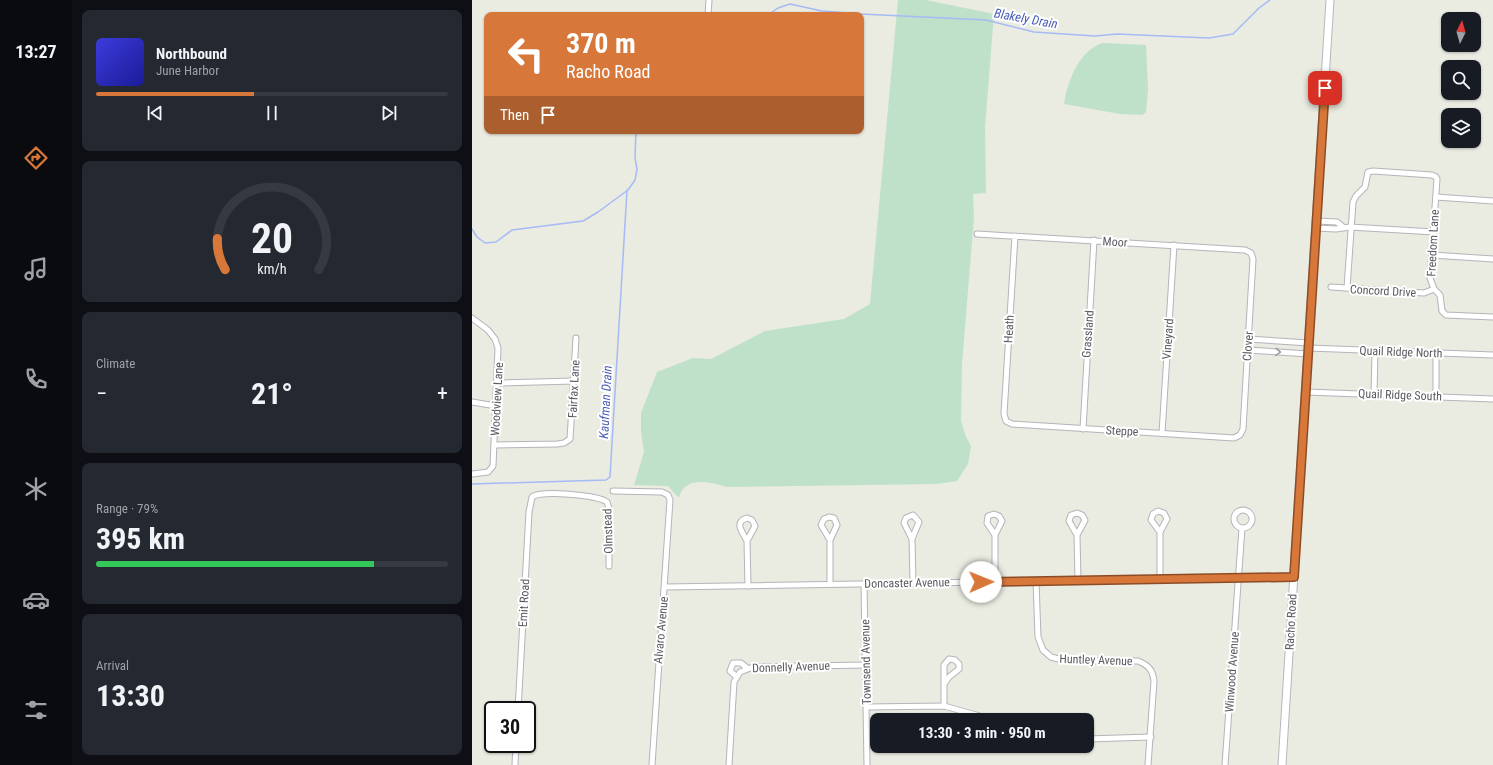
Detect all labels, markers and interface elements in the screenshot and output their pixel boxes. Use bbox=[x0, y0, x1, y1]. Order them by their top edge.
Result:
water label: Blakely Drain bbox=[993, 6, 1059, 31]
north arrow bbox=[1441, 12, 1481, 52]
map controls bbox=[1441, 12, 1481, 148]
text: 370 m bbox=[566, 27, 636, 60]
icon: left bbox=[500, 28, 552, 80]
text: 13:27 bbox=[15, 41, 57, 62]
text: Northbound bbox=[156, 45, 227, 63]
button: search bbox=[1441, 60, 1481, 100]
text: Racho Road bbox=[566, 61, 651, 82]
text: June Harbor bbox=[156, 63, 219, 78]
pin bbox=[1308, 71, 1342, 105]
icon: arrive bbox=[1314, 77, 1336, 99]
icon: previous bbox=[144, 102, 166, 124]
icon: pause bbox=[261, 102, 283, 124]
icon: next bbox=[378, 102, 400, 124]
icon: arrive bbox=[537, 104, 559, 126]
text: Then bbox=[500, 106, 529, 124]
button: layers bbox=[1441, 108, 1481, 148]
icon: directions bbox=[22, 144, 50, 172]
street label: Freedom Lane bbox=[1424, 209, 1442, 277]
text: 20 bbox=[251, 213, 293, 262]
street label: Moor bbox=[1102, 234, 1128, 250]
icon: music bbox=[22, 255, 50, 283]
text: km/h bbox=[257, 260, 287, 276]
street label: Concord Drive bbox=[1349, 282, 1417, 300]
street label: Grassland bbox=[1079, 310, 1097, 358]
street label: Heath bbox=[1001, 314, 1017, 343]
street label: Vineyard bbox=[1160, 318, 1176, 360]
street label: Clover bbox=[1240, 330, 1256, 361]
street label: Quail Ridge North bbox=[1359, 344, 1443, 360]
one-way arrow bbox=[1275, 347, 1281, 356]
text: Climate bbox=[96, 356, 135, 371]
street label: Fairfax Lane bbox=[565, 359, 583, 418]
street label: Woodview Lane bbox=[488, 361, 506, 436]
icon: phone bbox=[22, 365, 50, 393]
water label: Kaufman Drain bbox=[596, 365, 615, 439]
text: 21° bbox=[251, 376, 293, 411]
text: − bbox=[96, 381, 107, 406]
text: + bbox=[437, 381, 448, 406]
street label: Quail Ridge South bbox=[1358, 387, 1442, 403]
street label: Steppe bbox=[1105, 423, 1139, 439]
icon: climate bbox=[22, 475, 50, 503]
text: Range · 79% bbox=[96, 501, 158, 516]
street label: Olmstead bbox=[600, 508, 616, 554]
text: 395 km bbox=[96, 521, 185, 556]
position arrow bbox=[960, 561, 1002, 603]
street label: Doncaster Avenue bbox=[864, 575, 950, 591]
street label: Emit Road bbox=[516, 579, 532, 627]
icon: car bbox=[22, 586, 50, 614]
street label: Racho Road bbox=[1283, 593, 1299, 650]
street label: Alvaro Avenue bbox=[651, 595, 671, 664]
street label: Townsend Avenue bbox=[858, 619, 874, 705]
street label: Winwood Avenue bbox=[1222, 631, 1242, 713]
street label: Huntley Avenue bbox=[1059, 652, 1133, 668]
text: Arrival bbox=[96, 658, 129, 673]
street label: Donnelly Avenue bbox=[752, 659, 831, 675]
text: 13:30 bbox=[96, 678, 165, 713]
icon: filters bbox=[22, 696, 50, 724]
speed limit sign: 30 bbox=[484, 701, 536, 753]
text: 13:30 · 3 min · 950 m bbox=[918, 724, 1046, 742]

